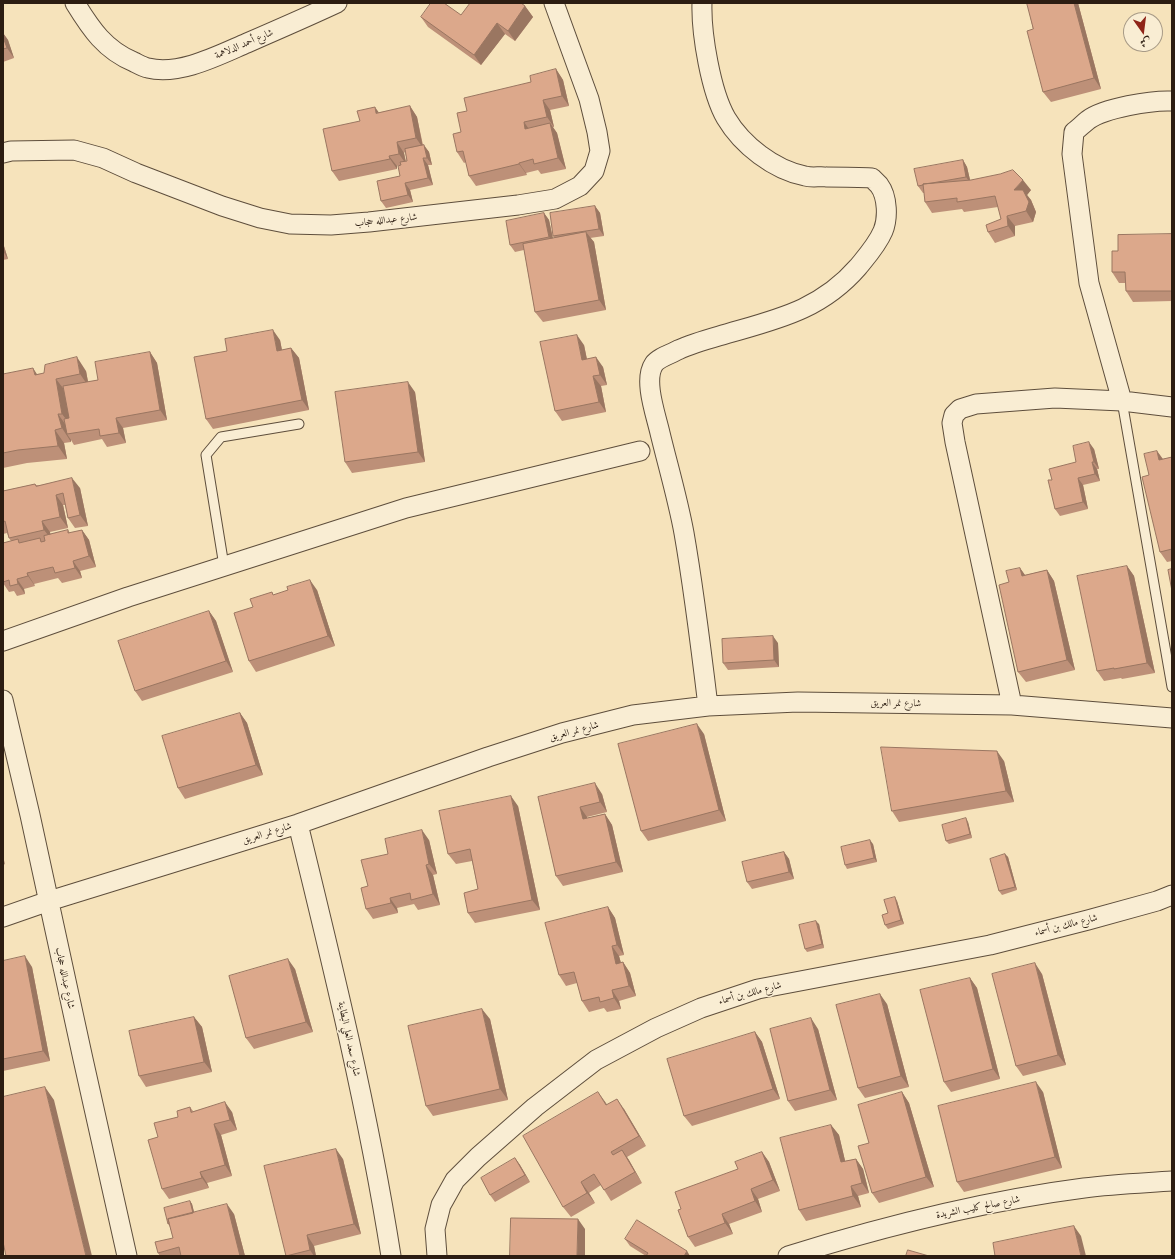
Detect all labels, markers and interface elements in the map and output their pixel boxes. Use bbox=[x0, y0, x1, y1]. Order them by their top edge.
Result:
north arrow bbox=[1123, 12, 1163, 52]
street label: شارع أحمد الدلاهمة bbox=[213, 26, 275, 62]
text: ش bbox=[1139, 35, 1153, 51]
street label: شارع عبدالله حجاب bbox=[354, 211, 418, 229]
street label: شارع نمر العريق bbox=[871, 697, 921, 709]
street label: شارع نمر العريق bbox=[548, 719, 600, 743]
street label: شارع نمر العريق bbox=[241, 820, 293, 846]
street label: شارع مالك بن أسماء bbox=[1033, 911, 1099, 939]
street label: شارع عبدالله حجاب bbox=[53, 946, 77, 1010]
street label: شارع مالك بن أسماء bbox=[717, 979, 783, 1007]
street label: شارع سعد العلي البطاينة bbox=[335, 1000, 363, 1078]
street label: شارع صالح كليب الشريدة bbox=[935, 1193, 1021, 1221]

